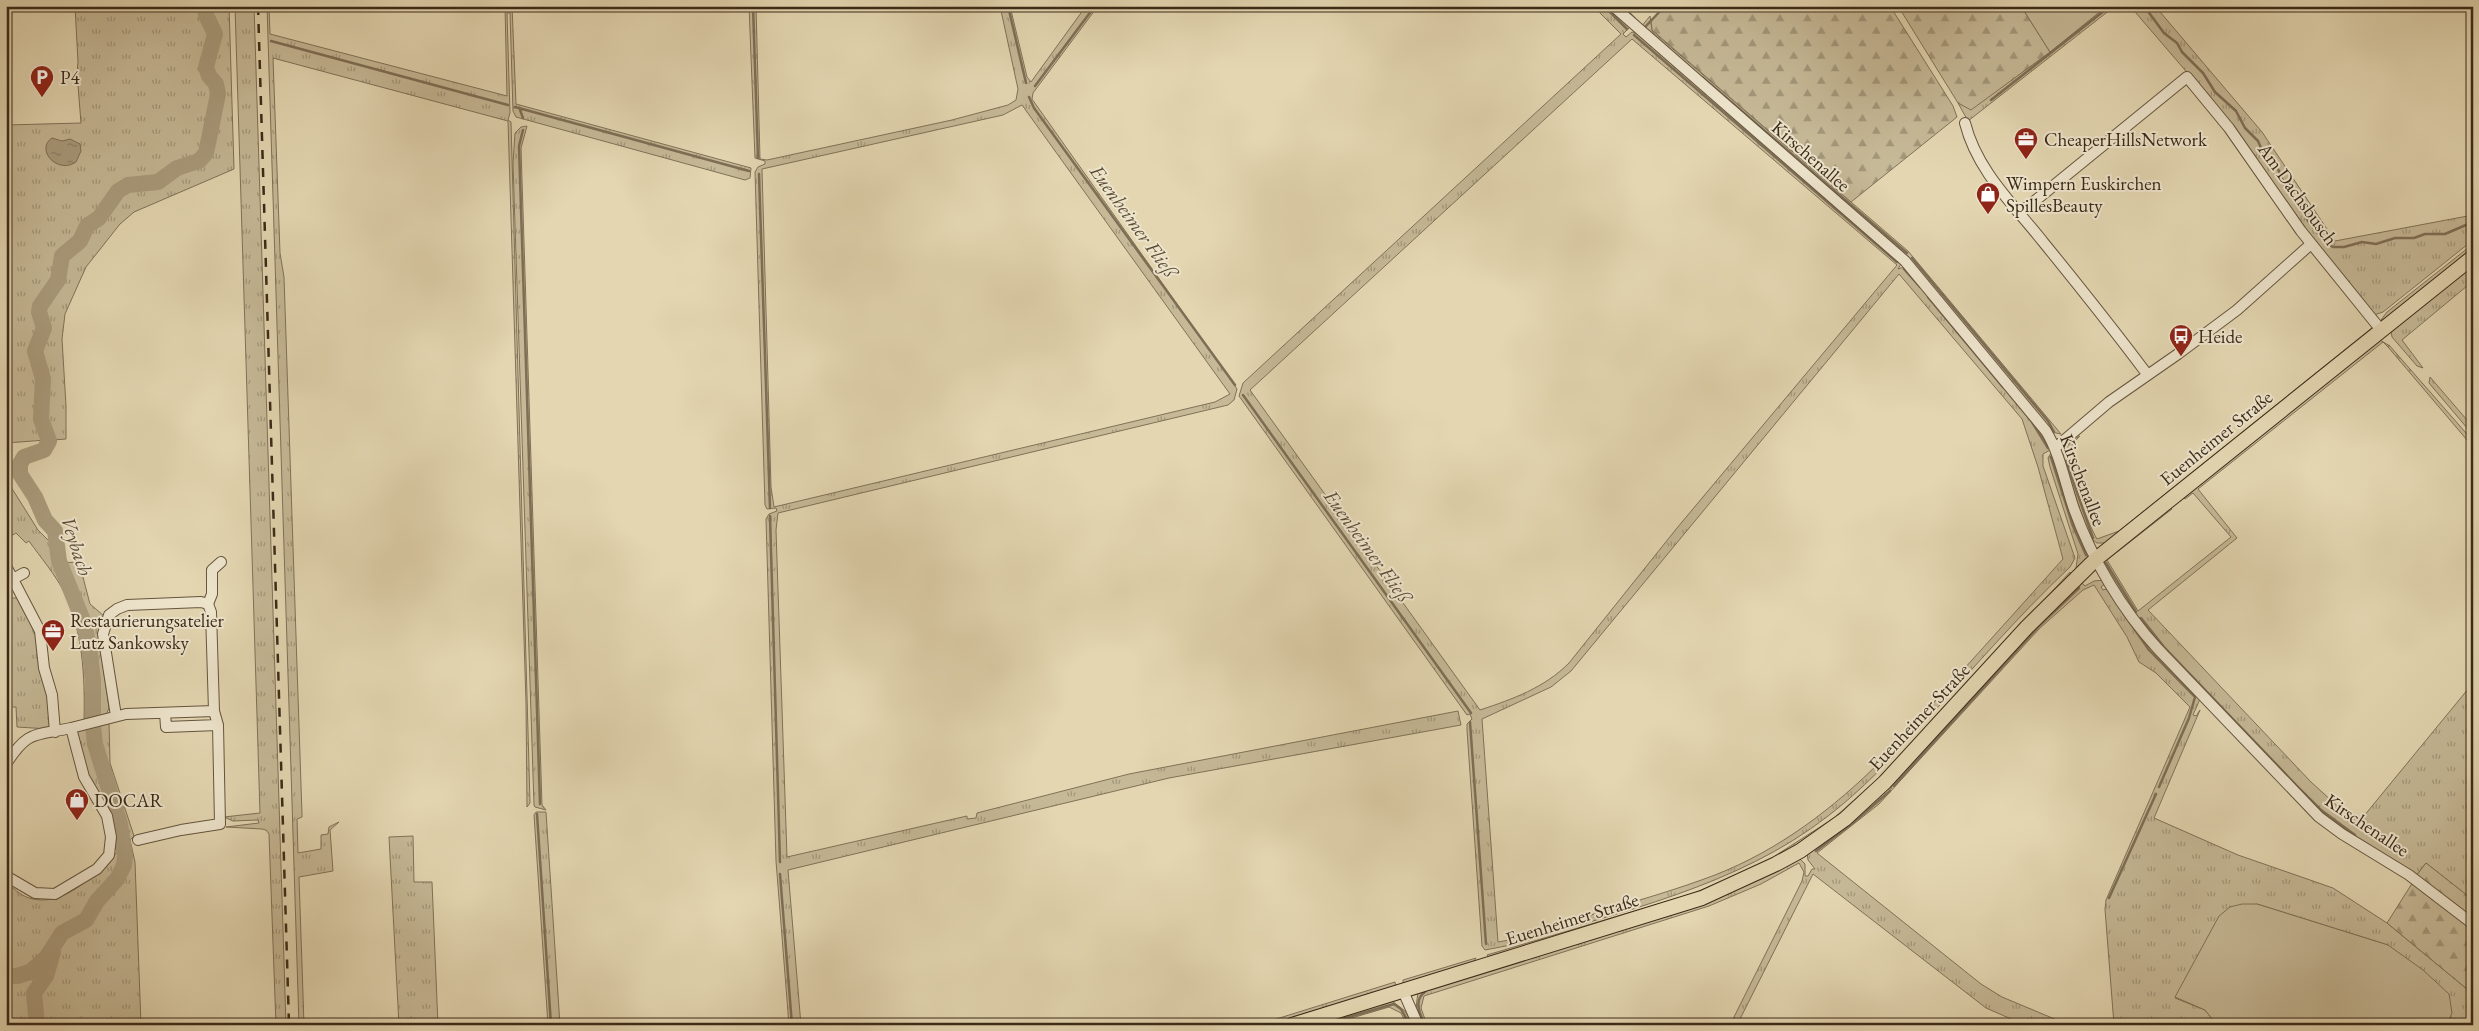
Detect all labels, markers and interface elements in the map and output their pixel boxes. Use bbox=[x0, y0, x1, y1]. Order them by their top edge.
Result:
parking icon: P4 bbox=[29, 64, 55, 98]
place label: P4 bbox=[60, 65, 80, 90]
street label: Kirschenallee bbox=[1766, 115, 1856, 197]
office icon: CheaperHillsNetwork bbox=[2013, 126, 2039, 160]
place label: CheaperHillsNetwork bbox=[2044, 127, 2208, 152]
street label: Am Dachsbusch bbox=[2252, 137, 2344, 250]
water label: Euenheimer Fließ bbox=[1084, 159, 1185, 285]
place label: Wimpern Euskirchen SpillesBeauty bbox=[2006, 171, 2162, 218]
shop icon: Wimpern Euskirchen SpillesBeauty bbox=[1975, 181, 2001, 215]
bus stop icon: Heide bbox=[2168, 323, 2194, 357]
place label: Heide bbox=[2198, 324, 2242, 349]
street label: Euenheimer Straße bbox=[2154, 385, 2278, 491]
street label: Kirschenallee bbox=[2054, 431, 2112, 529]
water label: Euenheimer Fließ bbox=[1318, 484, 1419, 610]
water label: Veybach bbox=[55, 513, 99, 579]
place label: Restaurierungsatelier Lutz Sankowsky bbox=[70, 608, 224, 655]
office icon: Restaurierungsatelier Lutz Sankowsky bbox=[40, 618, 66, 652]
street label: Euenheimer Straße bbox=[1863, 658, 1975, 776]
shop icon: DOCAR bbox=[64, 787, 90, 821]
place label: DOCAR bbox=[94, 788, 163, 813]
street label: Kirschenallee bbox=[2320, 788, 2414, 862]
street label: Euenheimer Straße bbox=[1502, 887, 1642, 951]

